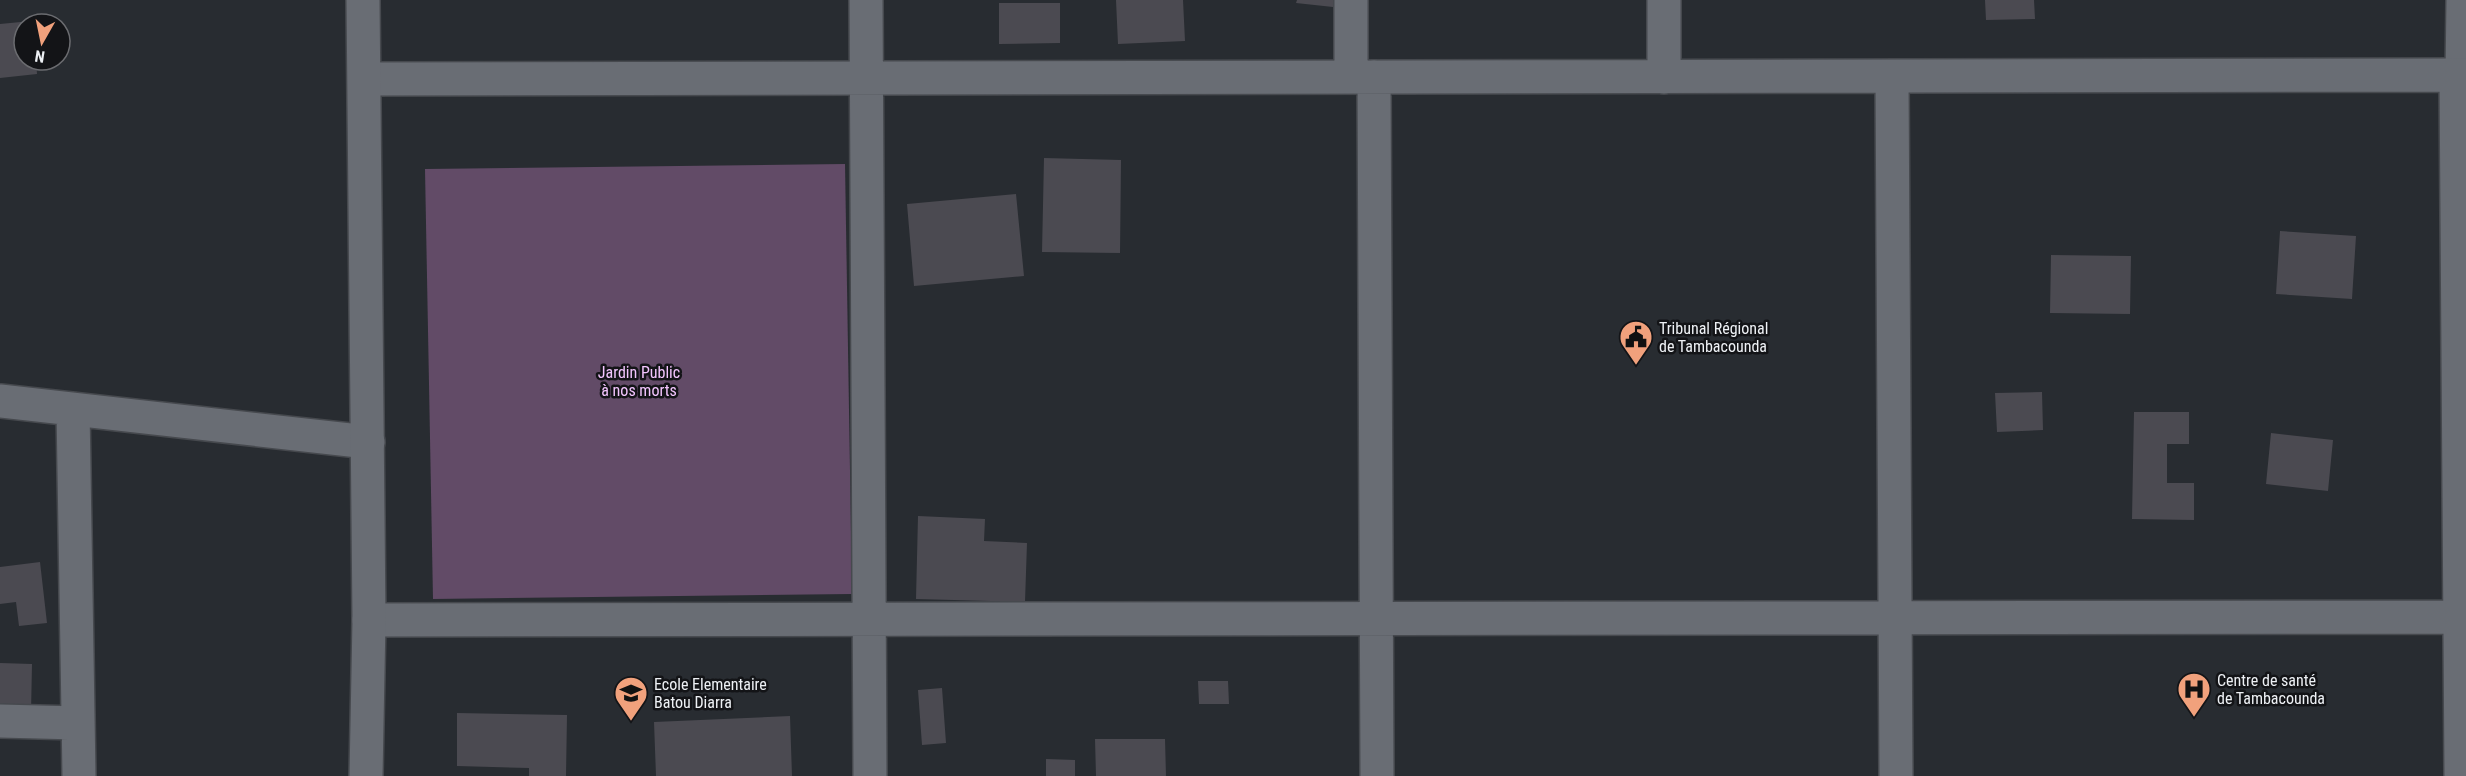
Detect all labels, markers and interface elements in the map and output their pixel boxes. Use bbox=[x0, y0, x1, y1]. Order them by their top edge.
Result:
north arrow bbox=[12, 12, 72, 72]
text: N bbox=[33, 46, 46, 66]
public building icon: Tribunal Régional de Tambacounda bbox=[1618, 319, 1654, 366]
place label: Tribunal Régional de Tambacounda bbox=[1659, 319, 1768, 356]
park label: Jardin Public à nos morts bbox=[598, 363, 680, 400]
hospital icon: Centre de santé de Tambacounda bbox=[2176, 671, 2212, 718]
place label: Centre de santé de Tambacounda bbox=[2217, 671, 2325, 708]
school or university icon: Ecole Elementaire Batou Diarra bbox=[613, 675, 649, 722]
place label: Ecole Elementaire Batou Diarra bbox=[654, 675, 767, 712]

